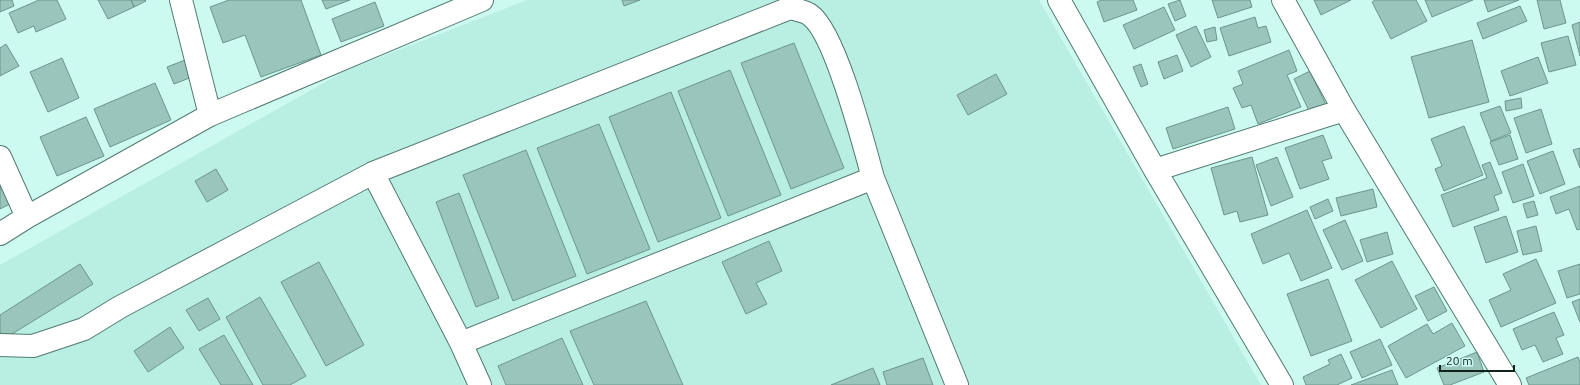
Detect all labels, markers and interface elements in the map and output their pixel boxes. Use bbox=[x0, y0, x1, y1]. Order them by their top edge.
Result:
scale bar bbox=[1440, 347, 1514, 373]
text: 20 m bbox=[1446, 354, 1473, 367]

